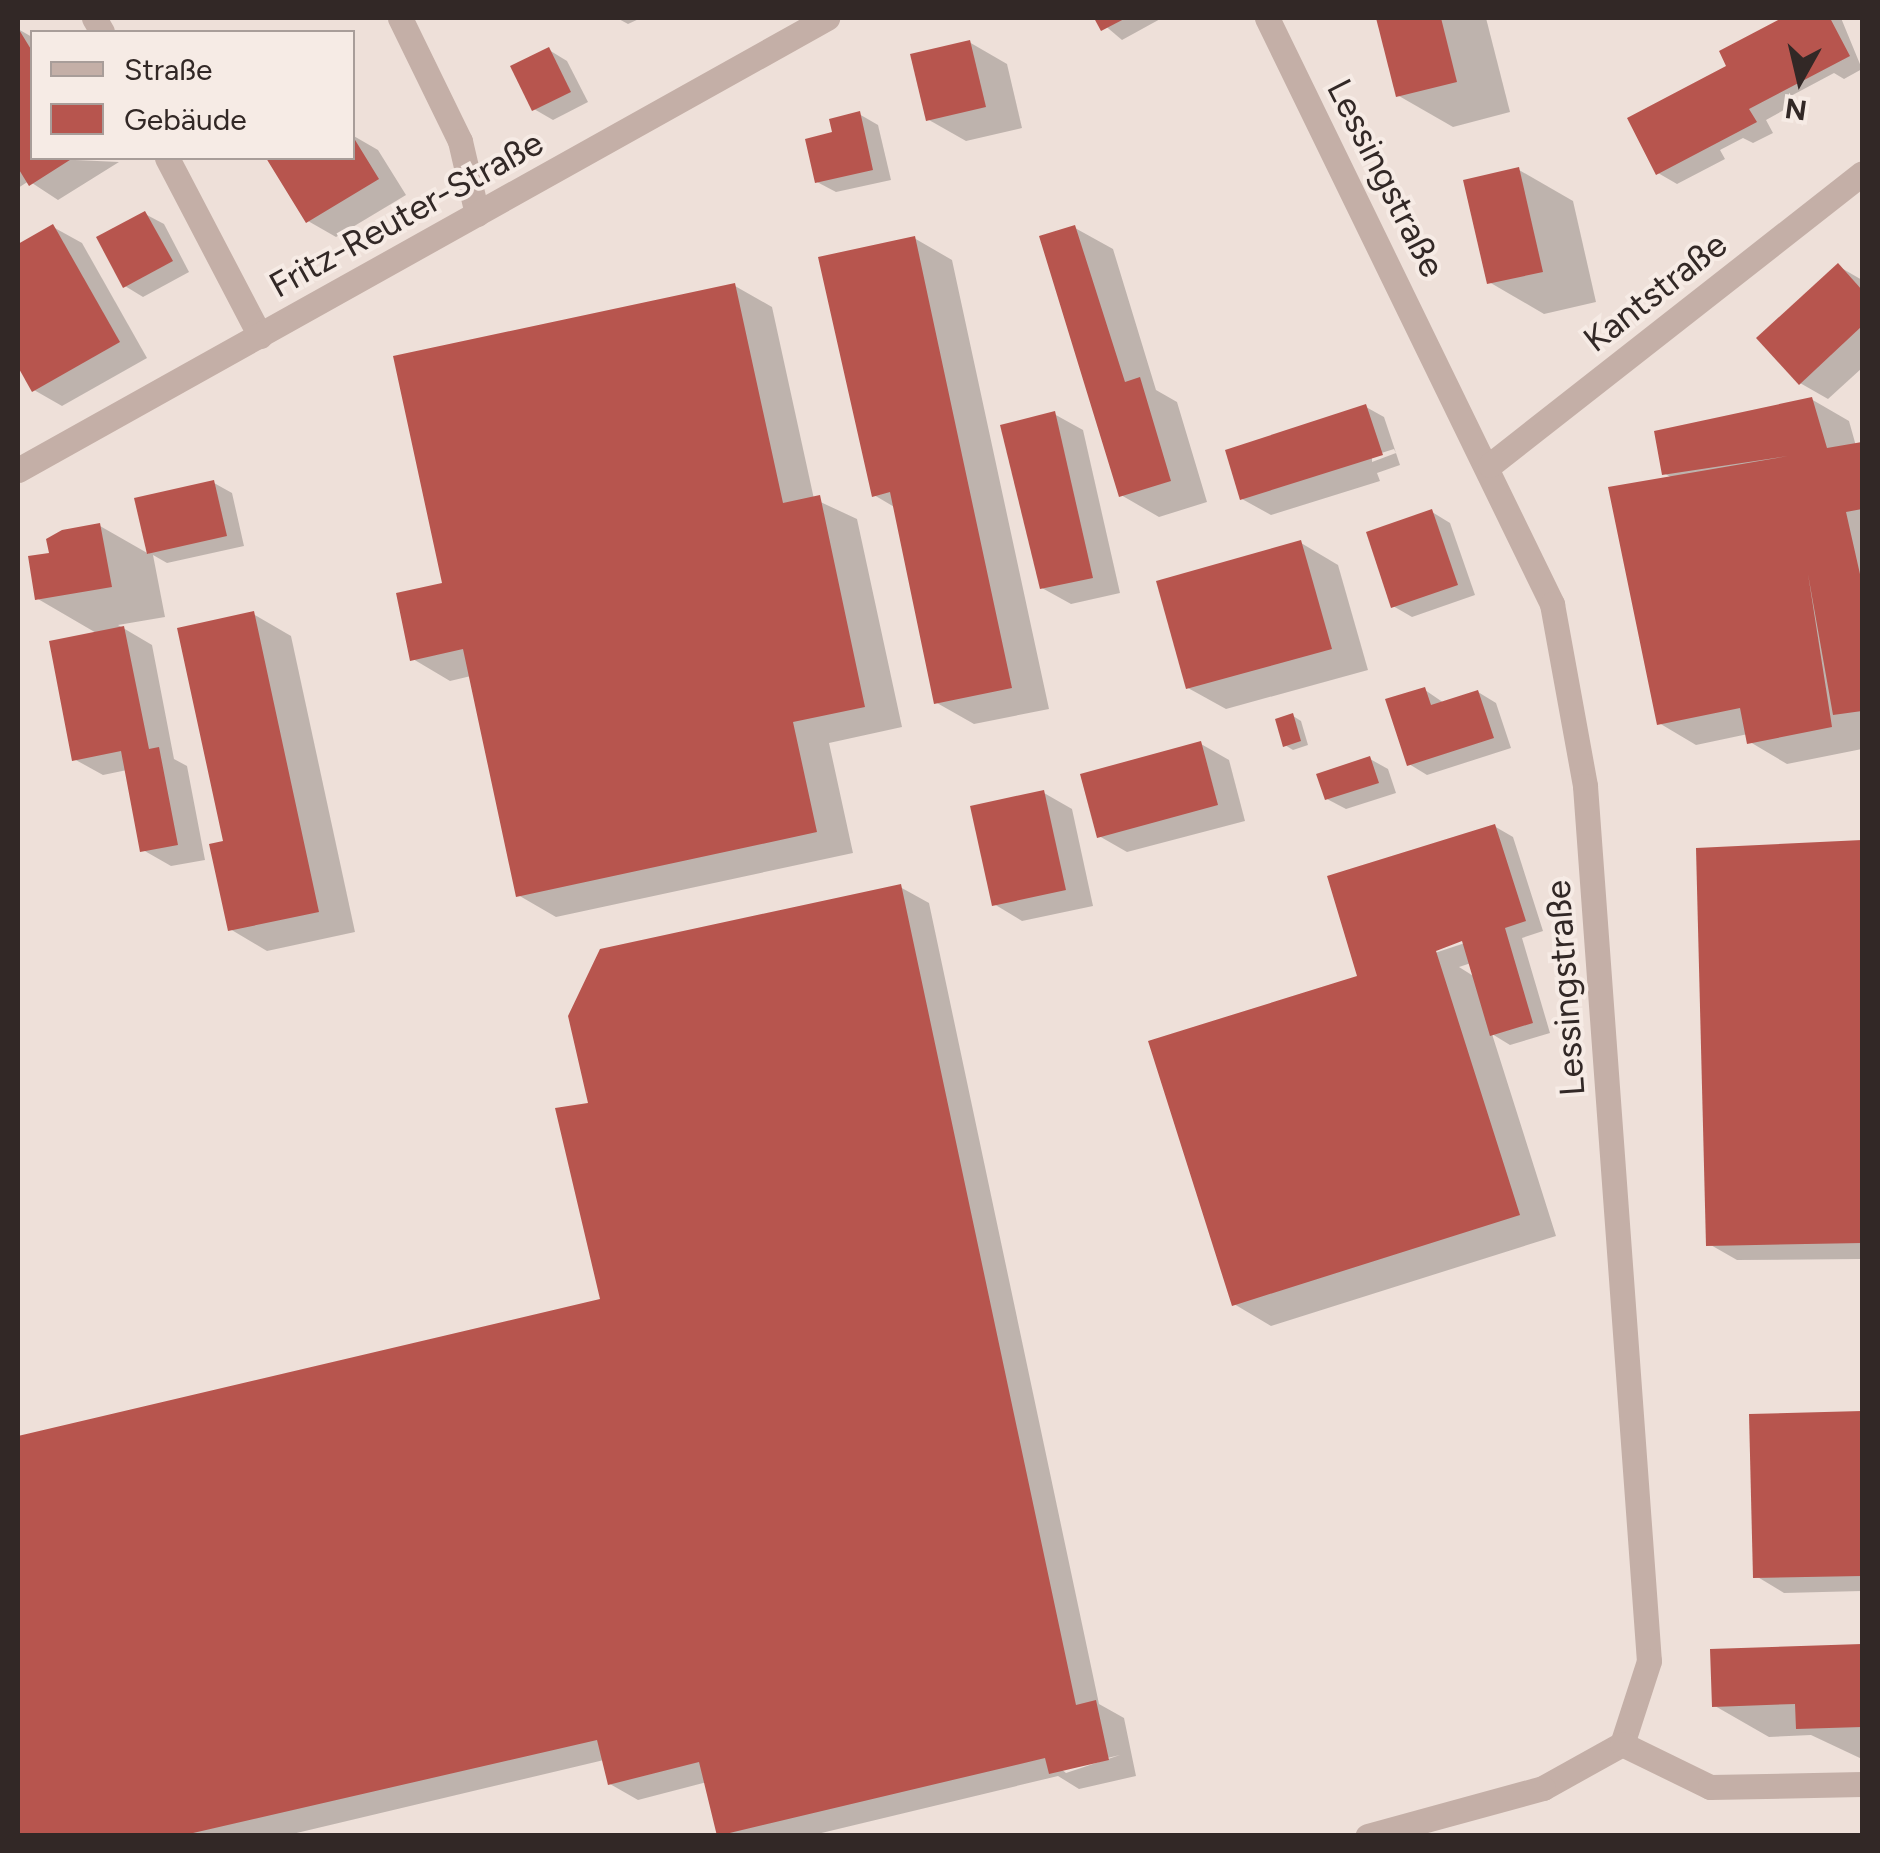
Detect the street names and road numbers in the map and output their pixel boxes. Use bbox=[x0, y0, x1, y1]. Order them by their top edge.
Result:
street label: Lessingstraße bbox=[1318, 72, 1454, 284]
street label: Fritz-Reuter-Straße bbox=[262, 121, 550, 307]
street label: Kantstraße bbox=[1575, 223, 1735, 361]
street label: Lessingstraße bbox=[1537, 879, 1593, 1097]

